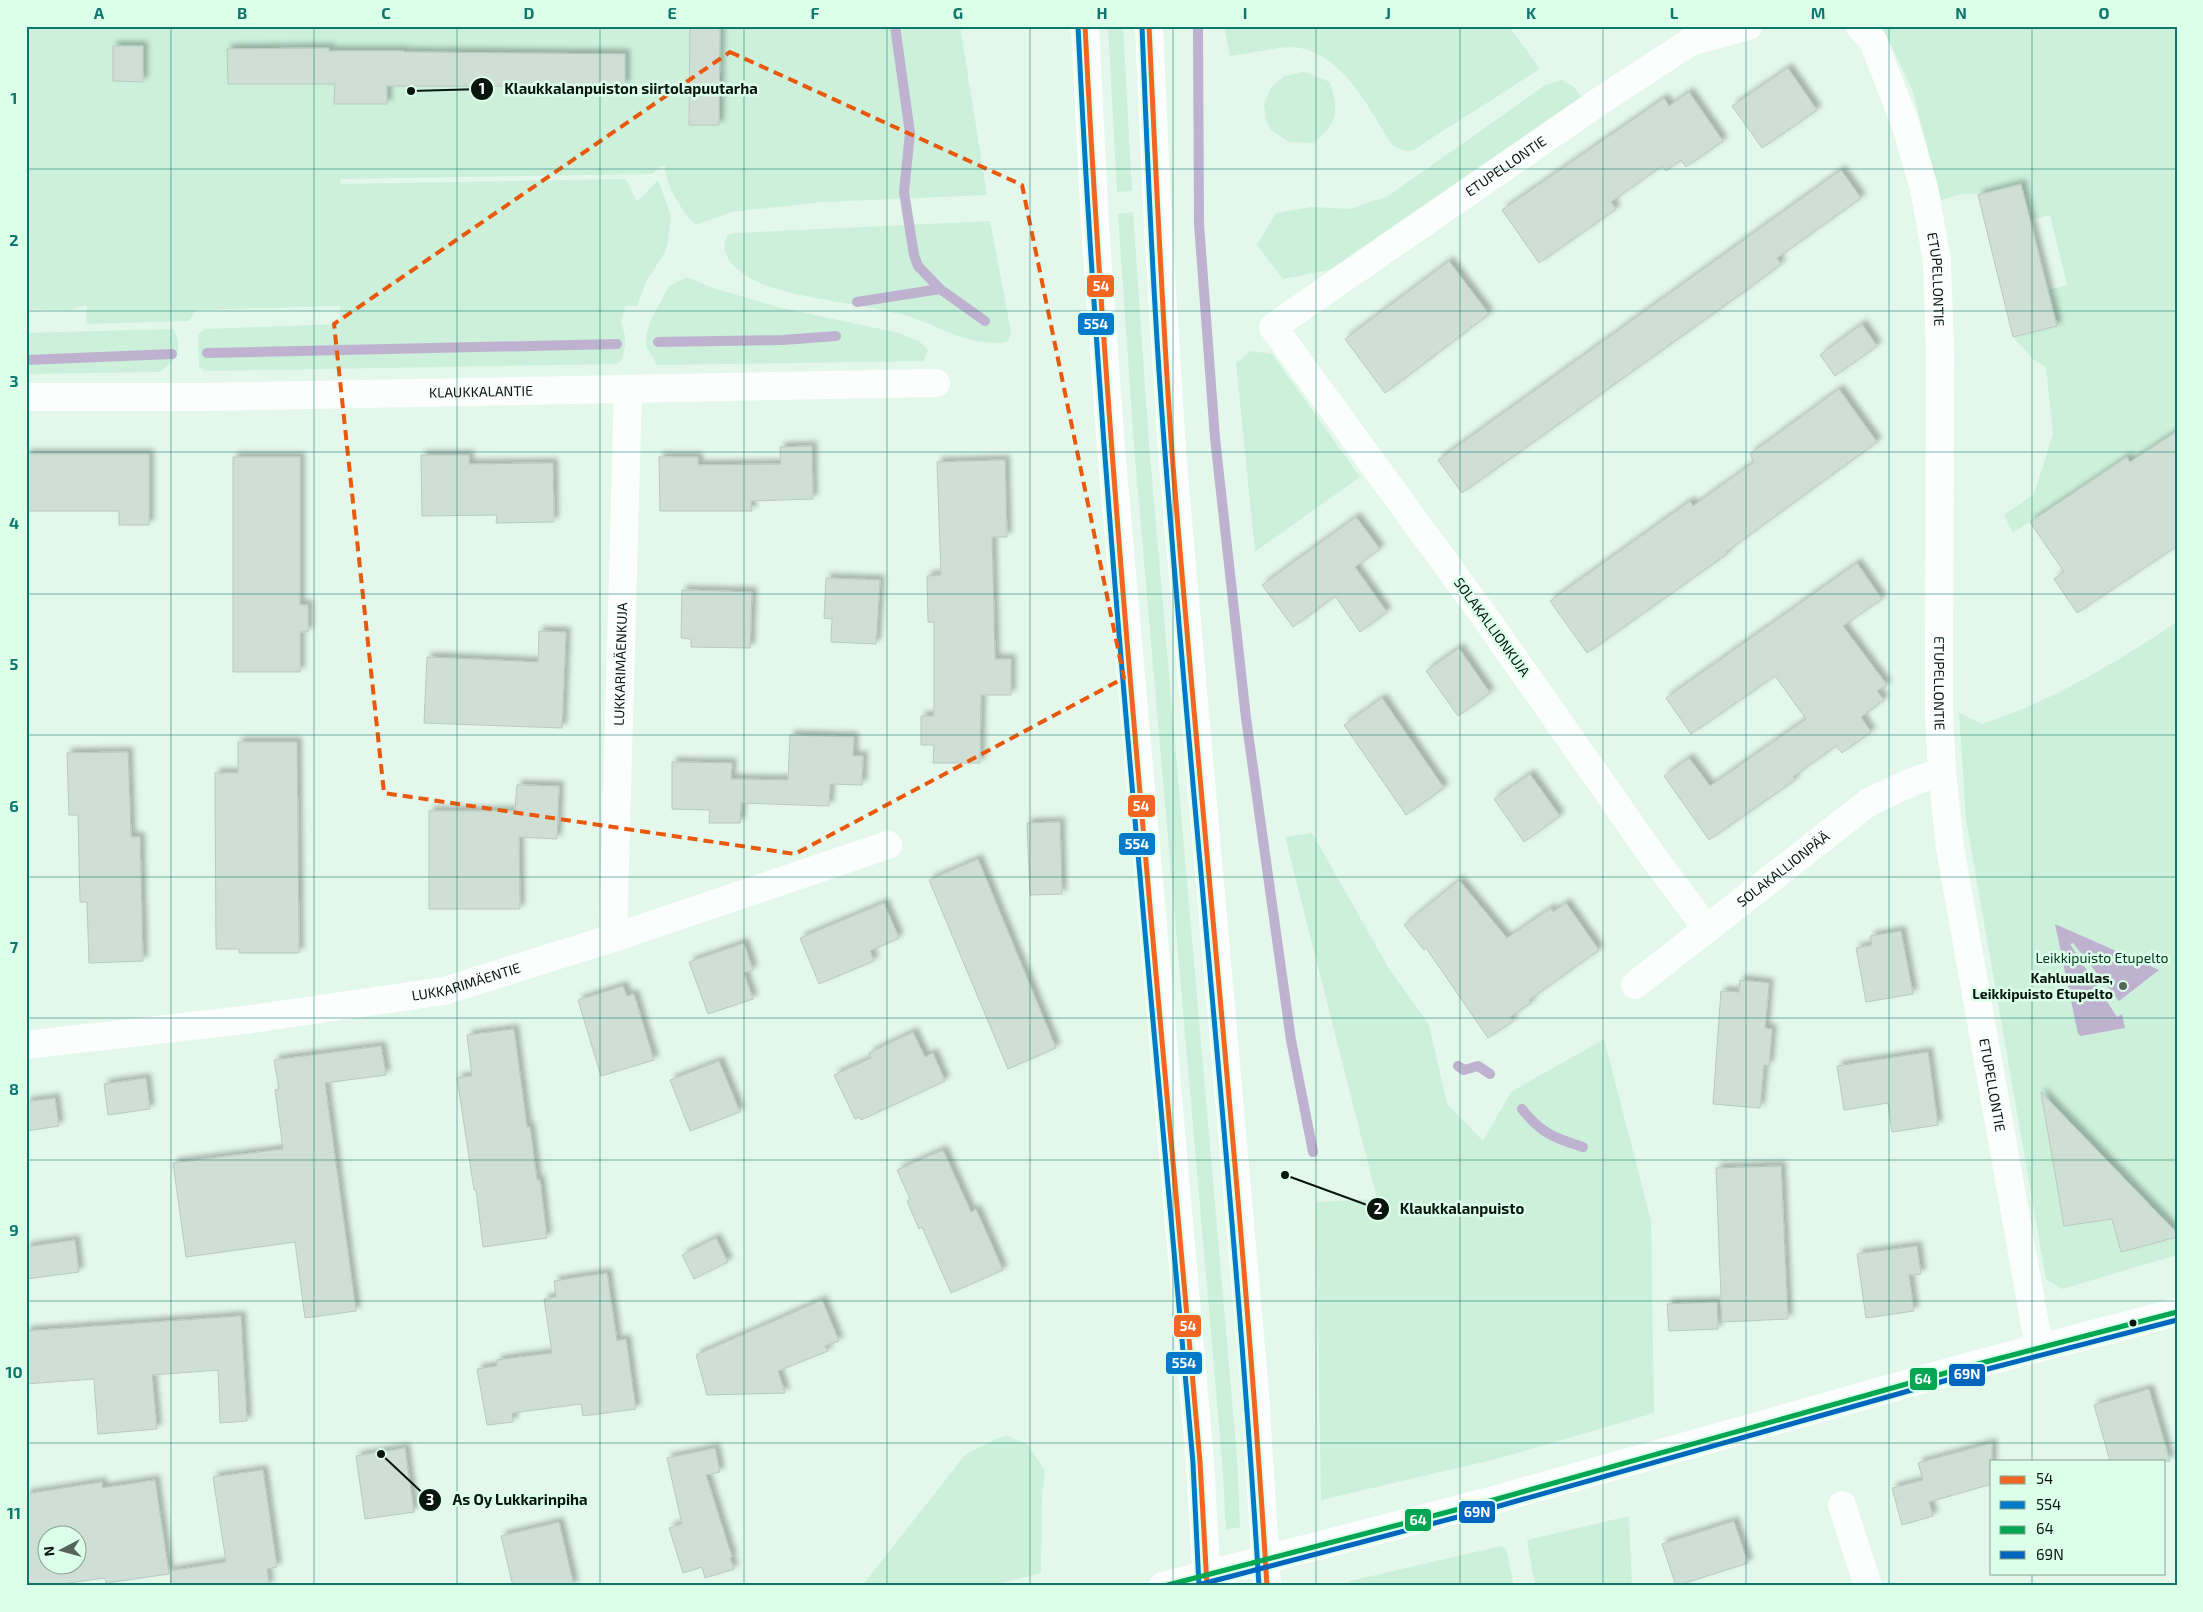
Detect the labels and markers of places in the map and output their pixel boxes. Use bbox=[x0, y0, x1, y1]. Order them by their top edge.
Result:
callout: Klaukkalanpuiston siirtolapuutarha bbox=[470, 74, 768, 104]
place label: Kahluuallas, Leikkipuisto Etupelto bbox=[1972, 969, 2113, 1002]
marker: Kahluuallas, Leikkipuisto Etupelto bbox=[2117, 980, 2129, 992]
callout: Klaukkalanpuisto bbox=[1365, 1194, 1535, 1224]
unlabelled marker bbox=[2128, 1318, 2138, 1328]
callout: As Oy Lukkarinpiha bbox=[417, 1485, 598, 1515]

